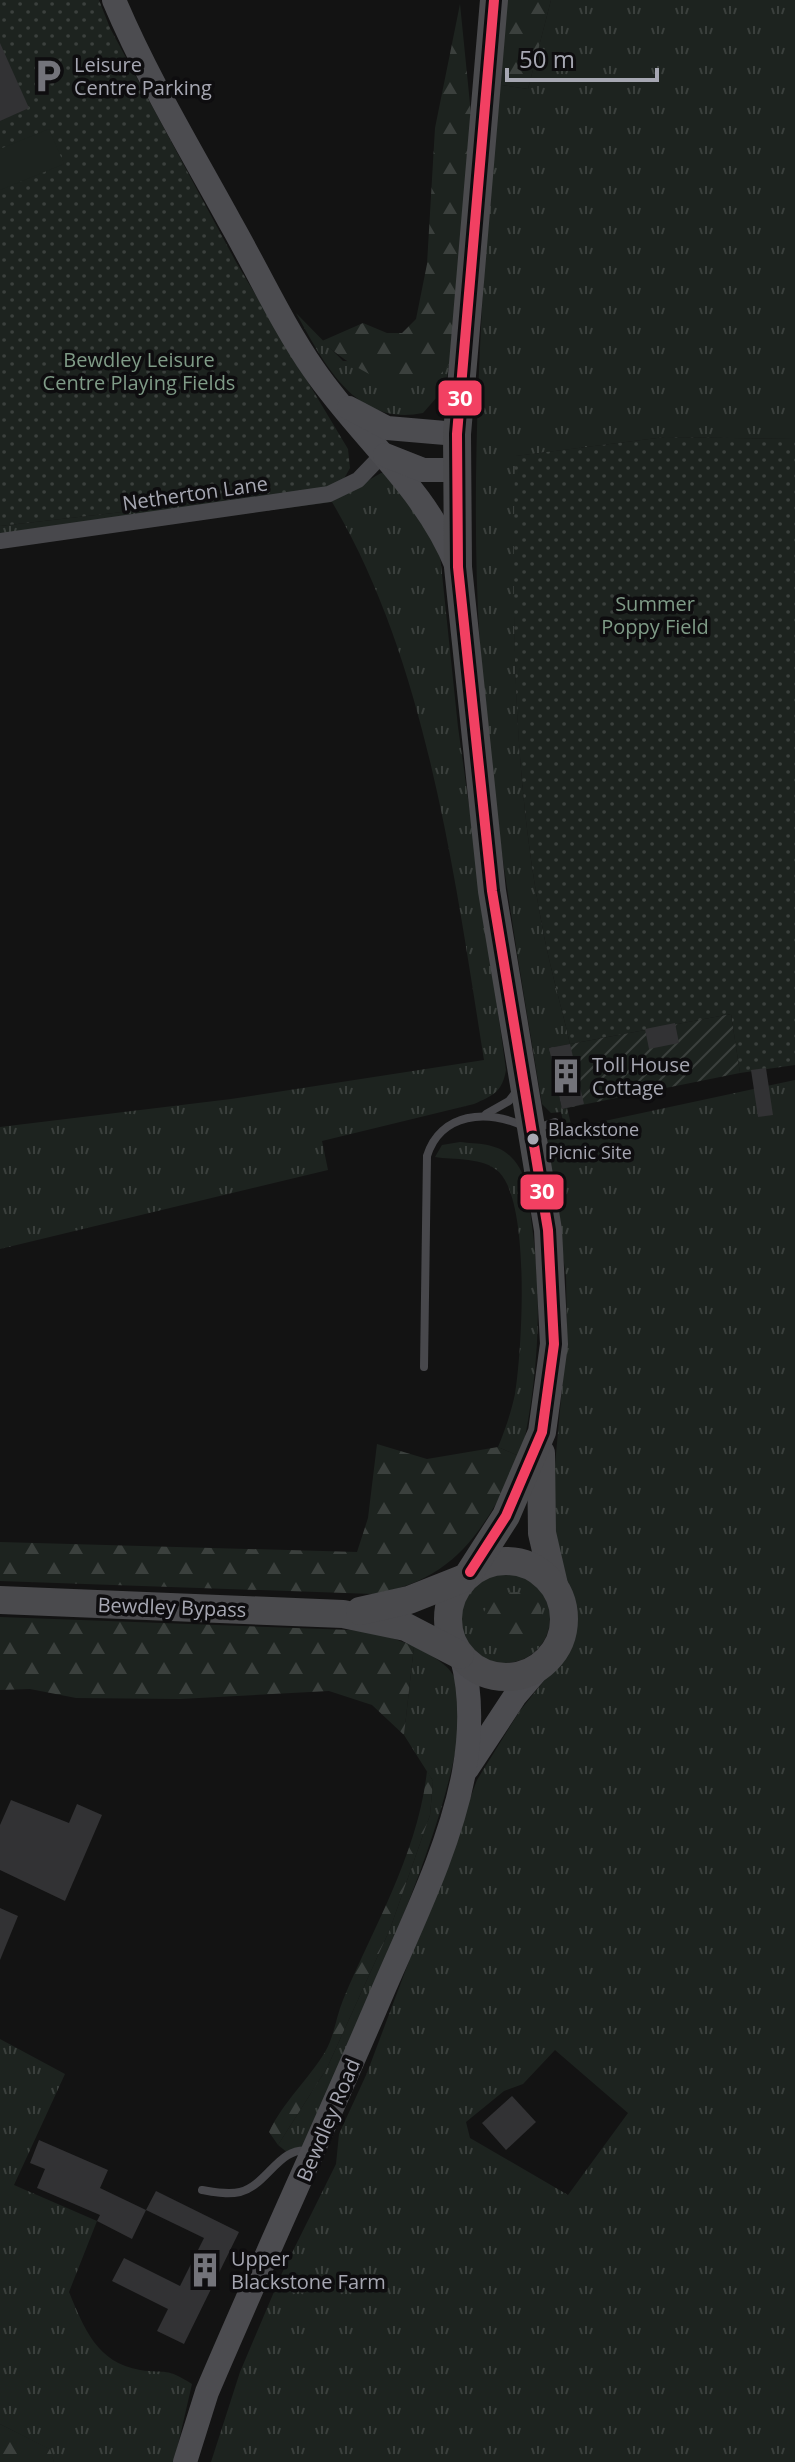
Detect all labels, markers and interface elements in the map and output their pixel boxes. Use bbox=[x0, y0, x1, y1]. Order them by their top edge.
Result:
scale bar bbox=[507, 32, 657, 82]
text: 50 m bbox=[519, 42, 575, 75]
place label: Leisure Centre Parking bbox=[74, 51, 212, 101]
parking icon: Leisure Centre Parking bbox=[29, 57, 67, 95]
park label: Bewdley Leisure Centre Playing Fields bbox=[43, 346, 235, 396]
line badge: 30 bbox=[437, 379, 483, 417]
text: 30 bbox=[447, 382, 473, 412]
street label: Netherton Lane bbox=[120, 469, 270, 517]
park label: Summer Poppy Field bbox=[601, 590, 709, 640]
place label: Toll House Cottage bbox=[592, 1051, 690, 1101]
building icon: Toll House Cottage bbox=[547, 1057, 585, 1095]
place label: Blackstone Picnic Site bbox=[548, 1117, 639, 1164]
marker: Blackstone Picnic Site bbox=[525, 1131, 541, 1147]
line badge: 30 bbox=[519, 1173, 565, 1211]
text: 30 bbox=[529, 1175, 555, 1205]
street label: Bewdley Bypass bbox=[97, 1591, 247, 1623]
street label: Bewdley Road bbox=[290, 2054, 366, 2186]
place label: Upper Blackstone Farm bbox=[231, 2245, 386, 2295]
building icon: Upper Blackstone Farm bbox=[186, 2251, 224, 2289]

